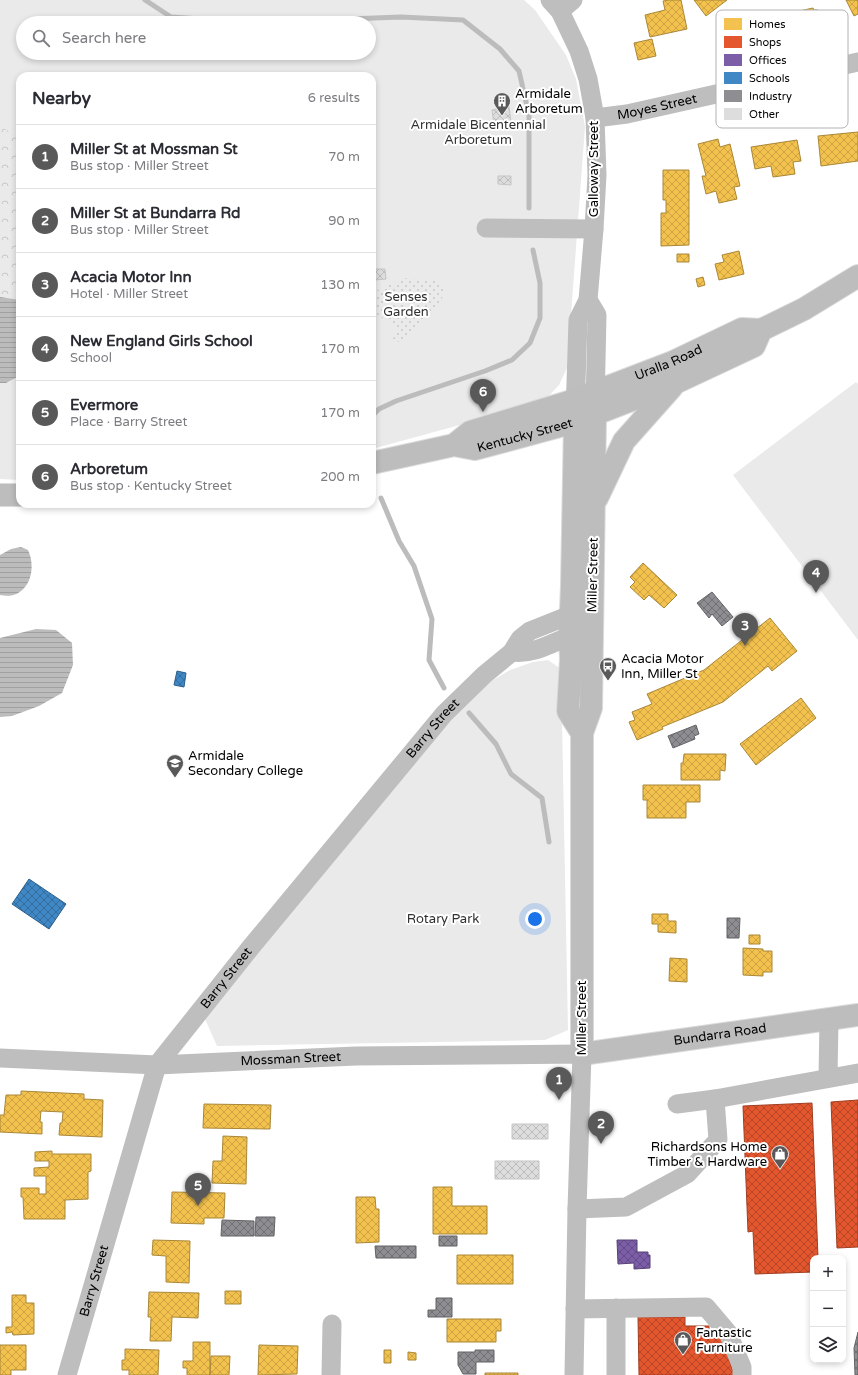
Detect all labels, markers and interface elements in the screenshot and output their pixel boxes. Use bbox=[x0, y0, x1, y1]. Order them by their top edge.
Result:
legend bbox=[716, 10, 848, 128]
search box bbox=[16, 16, 376, 60]
text: Homes bbox=[749, 18, 785, 31]
icon: search bbox=[30, 27, 52, 49]
text: Search here bbox=[62, 29, 146, 47]
text: Shops bbox=[749, 36, 781, 49]
text: Offices bbox=[749, 54, 787, 67]
text: Schools bbox=[749, 72, 790, 85]
place label: Armidale Arboretum bbox=[515, 86, 583, 117]
text: Nearby bbox=[32, 88, 91, 109]
text: 6 results bbox=[308, 90, 360, 106]
text: Industry bbox=[749, 90, 792, 103]
building icon: Armidale Arboretum bbox=[492, 91, 512, 116]
street label: Moyes Street bbox=[616, 91, 698, 123]
text: Other bbox=[749, 108, 780, 121]
park label: Armidale Bicentennial Arboretum bbox=[410, 117, 546, 148]
street label: Galloway Street bbox=[586, 121, 602, 217]
text: Miller St at Mossman St bbox=[70, 140, 238, 158]
text: 1 bbox=[41, 149, 49, 165]
text: 70 m bbox=[328, 149, 360, 165]
text: Bus stop · Miller Street bbox=[70, 158, 209, 174]
text: Miller St at Bundarra Rd bbox=[70, 204, 241, 222]
text: 2 bbox=[41, 213, 49, 229]
text: 90 m bbox=[328, 213, 360, 229]
text: Bus stop · Miller Street bbox=[70, 222, 209, 238]
text: Acacia Motor Inn bbox=[70, 268, 192, 286]
text: 3 bbox=[41, 277, 49, 293]
text: 130 m bbox=[320, 277, 360, 293]
text: Hotel · Miller Street bbox=[70, 286, 188, 302]
park label: Senses Garden bbox=[383, 289, 429, 320]
text: New England Girls School bbox=[70, 332, 253, 350]
text: 4 bbox=[41, 341, 49, 357]
text: 170 m bbox=[320, 341, 360, 357]
street label: Uralla Road bbox=[632, 341, 705, 384]
text: School bbox=[70, 350, 112, 366]
pin: 6 bbox=[470, 379, 496, 412]
text: Evermore bbox=[70, 396, 138, 414]
text: 5 bbox=[41, 405, 49, 421]
text: 170 m bbox=[320, 405, 360, 421]
text: Place · Barry Street bbox=[70, 414, 187, 430]
street label: Kentucky Street bbox=[475, 415, 574, 456]
text: Arboretum bbox=[70, 460, 148, 478]
text: 6 bbox=[41, 469, 49, 485]
text: 200 m bbox=[320, 469, 360, 485]
text: Bus stop · Kentucky Street bbox=[70, 478, 232, 494]
street label: Miller Street bbox=[584, 537, 602, 613]
pin: 4 bbox=[803, 560, 829, 593]
pin: 3 bbox=[732, 613, 758, 646]
place label: Acacia Motor Inn, Miller St bbox=[621, 651, 704, 682]
bus stop icon: Acacia Motor Inn, Miller St bbox=[598, 656, 618, 681]
street label: Barry Street bbox=[403, 695, 463, 762]
place label: Armidale Secondary College bbox=[188, 748, 303, 779]
school or university icon: Armidale Secondary College bbox=[165, 753, 185, 778]
your location bbox=[525, 909, 545, 929]
park label: Rotary Park bbox=[407, 911, 479, 927]
street label: Barry Street bbox=[197, 944, 256, 1012]
street label: Miller Street bbox=[574, 980, 590, 1056]
street label: Bundarra Road bbox=[673, 1020, 768, 1049]
street label: Mossman Street bbox=[240, 1049, 341, 1069]
pin: 1 bbox=[546, 1067, 572, 1100]
pin: 2 bbox=[588, 1111, 614, 1144]
place label: Richardsons Home Timber & Hardware bbox=[647, 1139, 767, 1170]
shop icon: Richardsons Home Timber & Hardware bbox=[770, 1144, 790, 1169]
pin: 5 bbox=[185, 1173, 211, 1206]
street label: Barry Street bbox=[76, 1243, 112, 1319]
map controls bbox=[810, 1255, 846, 1363]
button: + bbox=[810, 1255, 846, 1291]
button: − bbox=[810, 1291, 846, 1327]
place label: Fantastic Furniture bbox=[696, 1325, 753, 1356]
button: layers bbox=[810, 1327, 846, 1363]
shop icon: Fantastic Furniture bbox=[673, 1330, 693, 1355]

